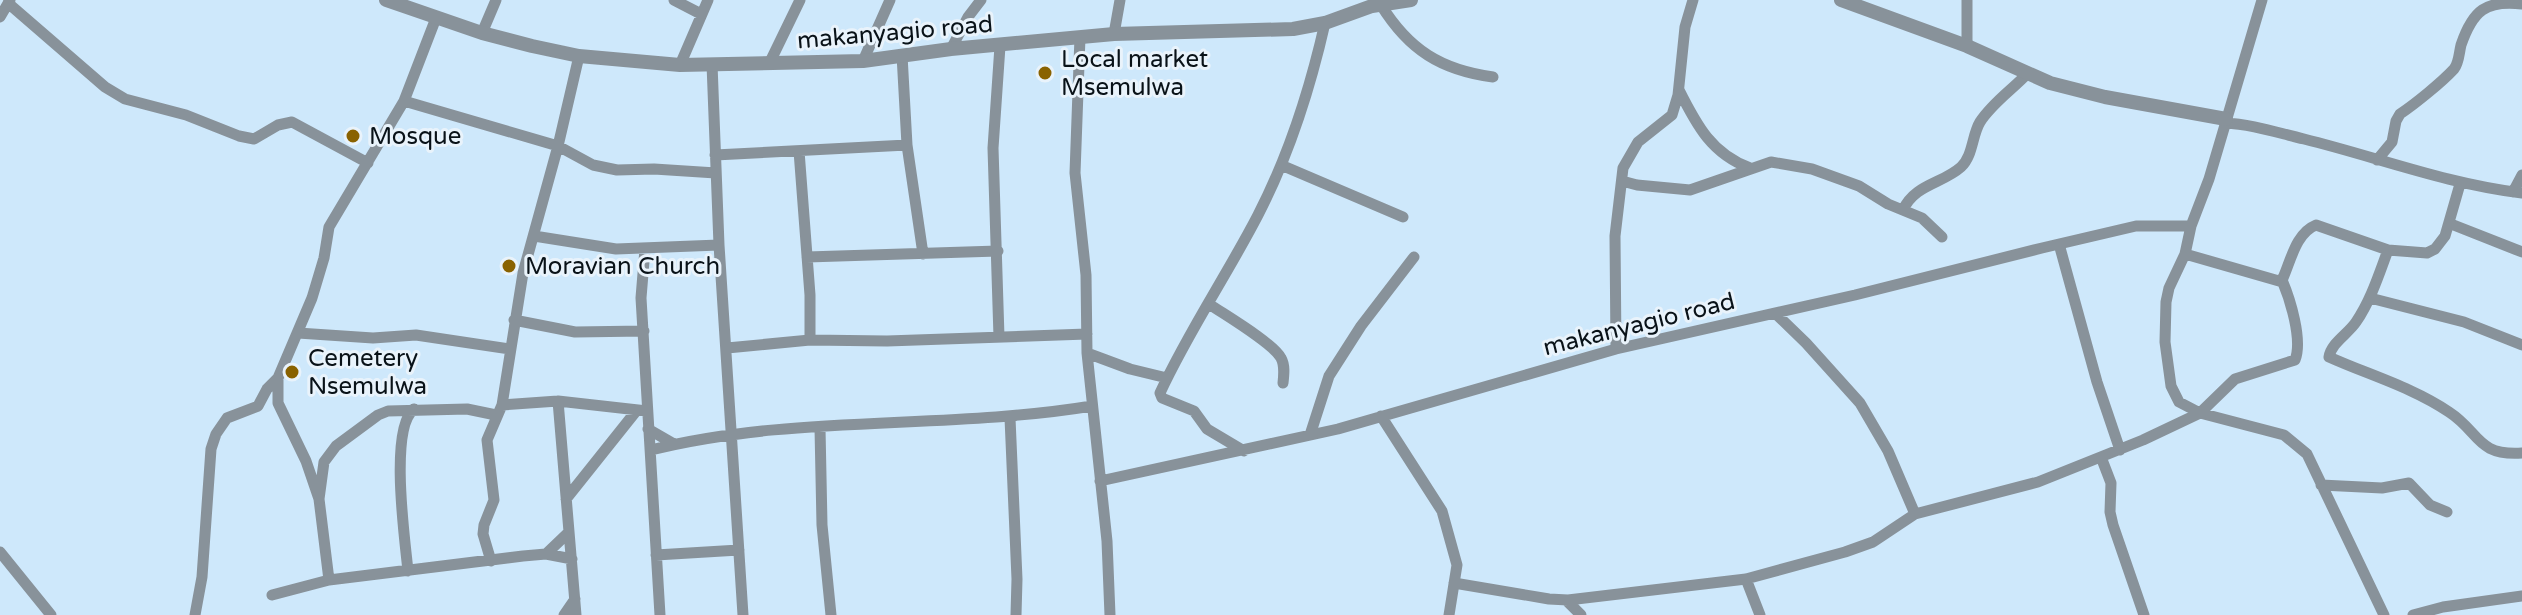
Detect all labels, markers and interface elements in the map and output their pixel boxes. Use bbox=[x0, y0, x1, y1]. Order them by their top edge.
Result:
street label: makanyagio road bbox=[796, 9, 994, 56]
place label: Local market Msemulwa bbox=[1061, 45, 1208, 102]
marker: Local market Msemulwa bbox=[1036, 64, 1054, 82]
place label: Mosque bbox=[369, 122, 461, 151]
marker: Mosque bbox=[344, 127, 362, 145]
place label: Moravian Church bbox=[525, 252, 720, 281]
marker: Moravian Church bbox=[500, 257, 518, 275]
street label: makanyagio road bbox=[1540, 287, 1738, 362]
place label: Cemetery Nsemulwa bbox=[308, 344, 427, 401]
marker: Cemetery Nsemulwa bbox=[283, 363, 301, 381]

